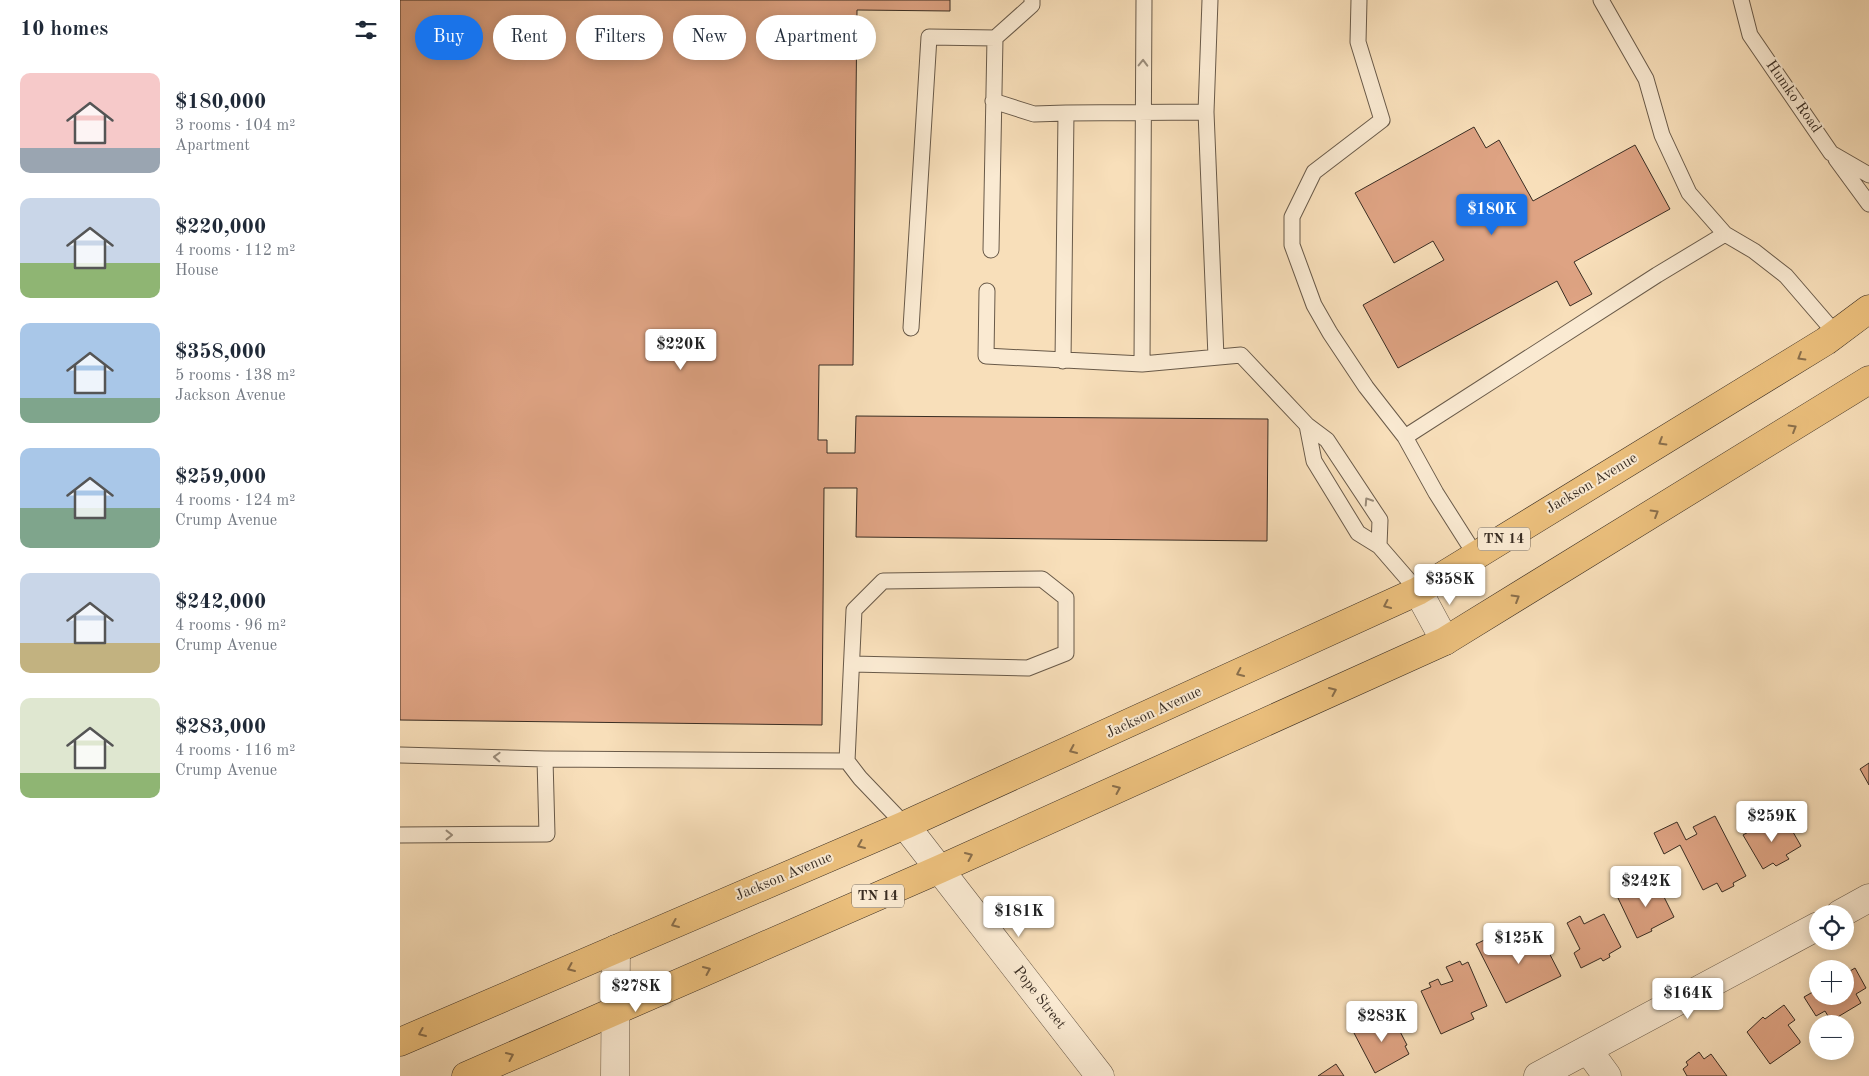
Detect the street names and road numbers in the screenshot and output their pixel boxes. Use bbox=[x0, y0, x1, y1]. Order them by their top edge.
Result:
street label: Humko Road bbox=[1763, 58, 1824, 136]
street label: Jackson Avenue bbox=[1544, 451, 1640, 517]
road number: TN 14 bbox=[1478, 528, 1530, 550]
street label: Jackson Avenue bbox=[1104, 684, 1204, 742]
street label: Jackson Avenue bbox=[733, 850, 835, 904]
road number: TN 14 bbox=[852, 884, 904, 908]
street label: Pope Street bbox=[1010, 964, 1068, 1032]

